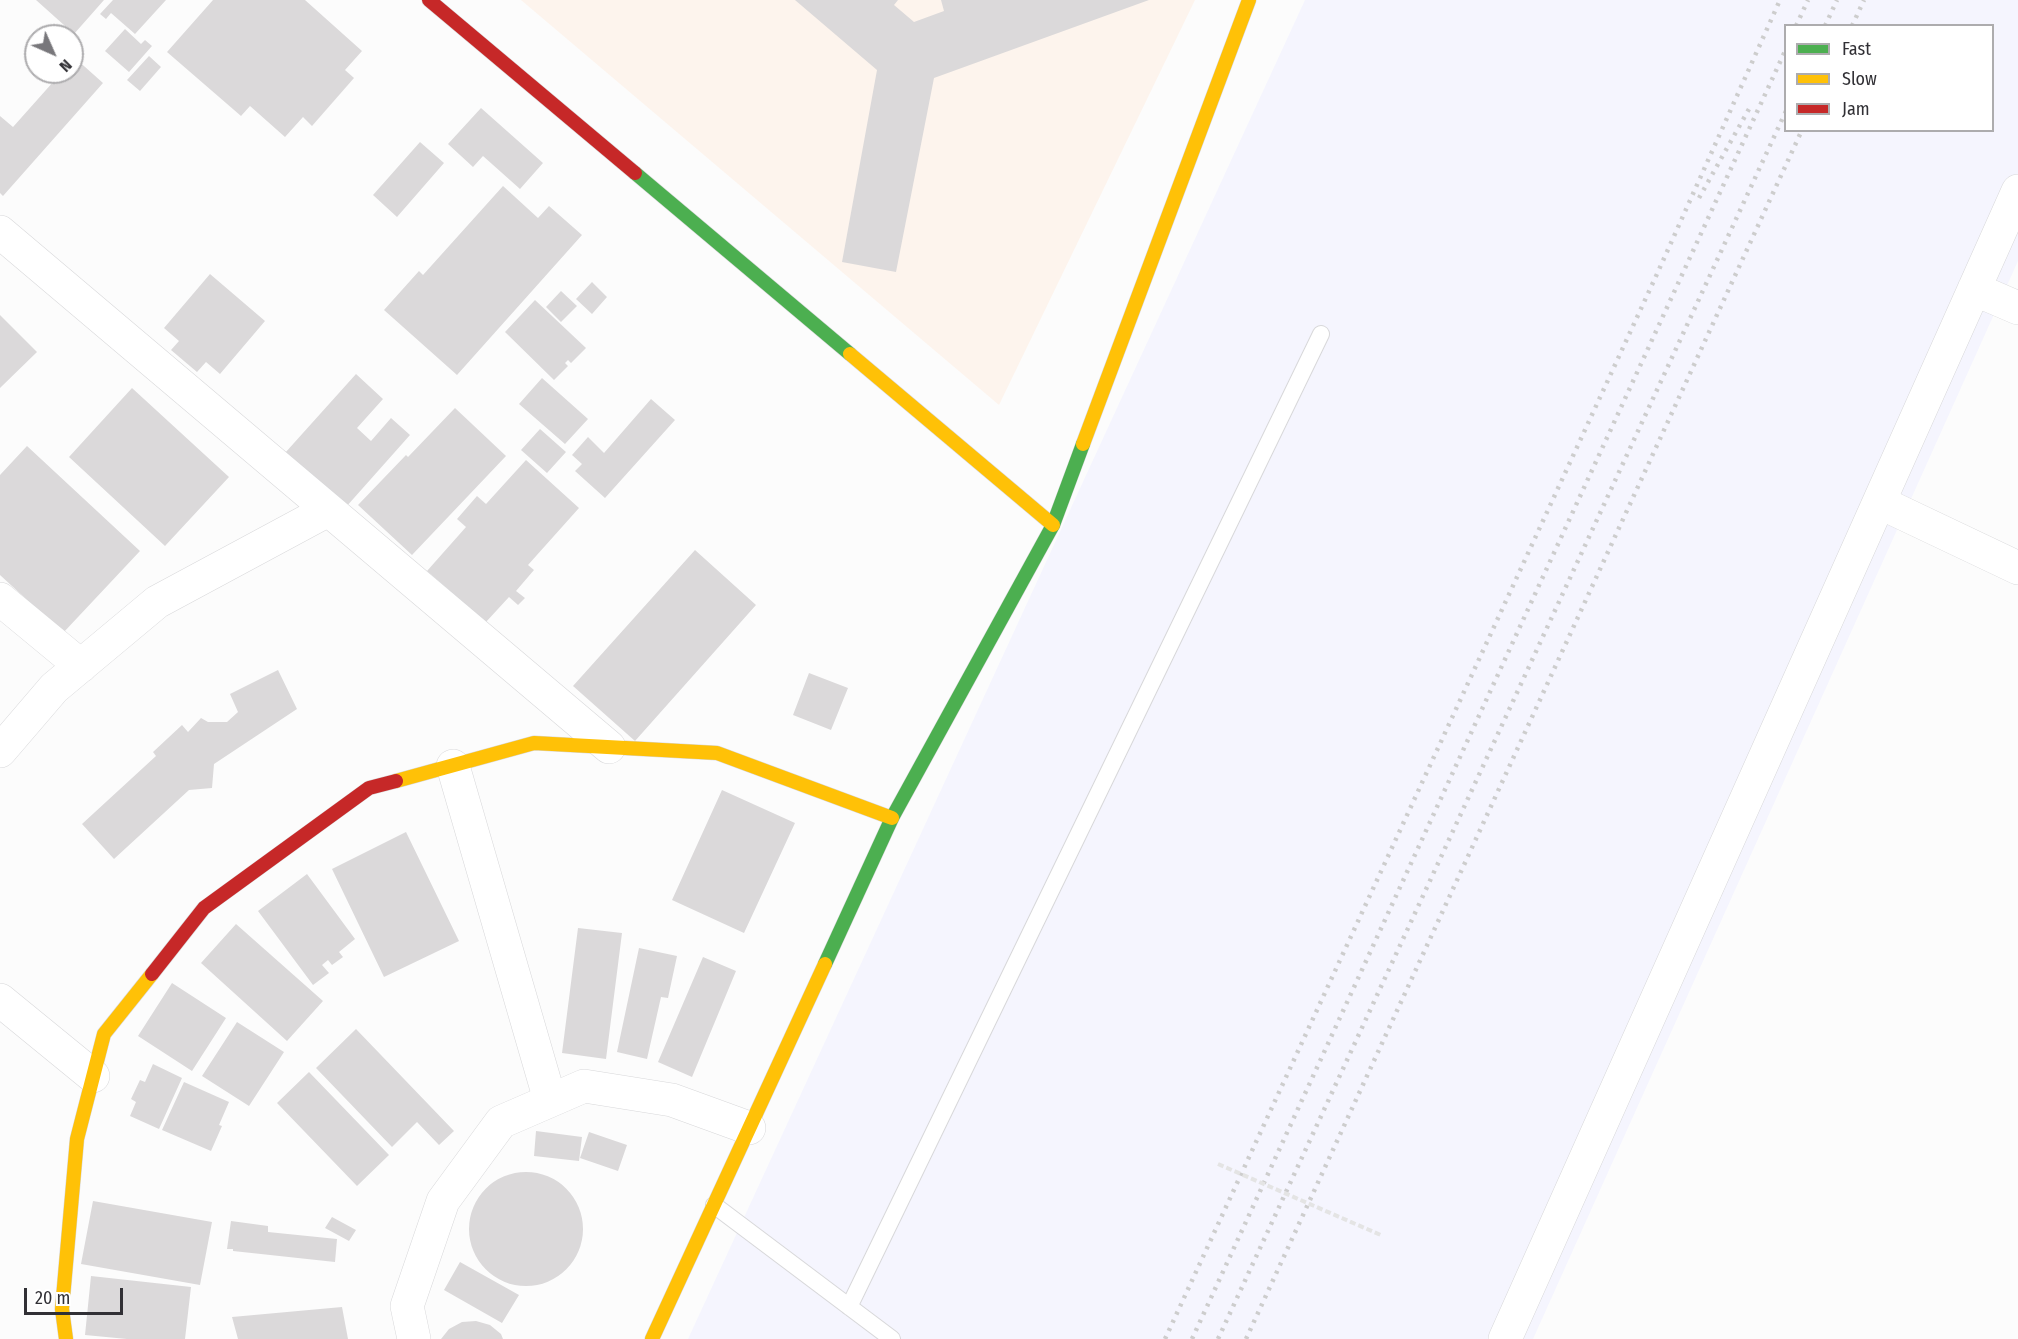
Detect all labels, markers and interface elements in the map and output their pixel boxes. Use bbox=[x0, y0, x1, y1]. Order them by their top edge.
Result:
north arrow bbox=[24, 24, 84, 84]
legend bbox=[1784, 24, 1994, 132]
text: Fast bbox=[1842, 38, 1871, 60]
text: N bbox=[56, 56, 76, 76]
text: Slow bbox=[1842, 68, 1877, 90]
text: Jam bbox=[1842, 98, 1870, 120]
scale bar bbox=[27, 1276, 126, 1314]
text: 20 m bbox=[35, 1287, 70, 1309]

